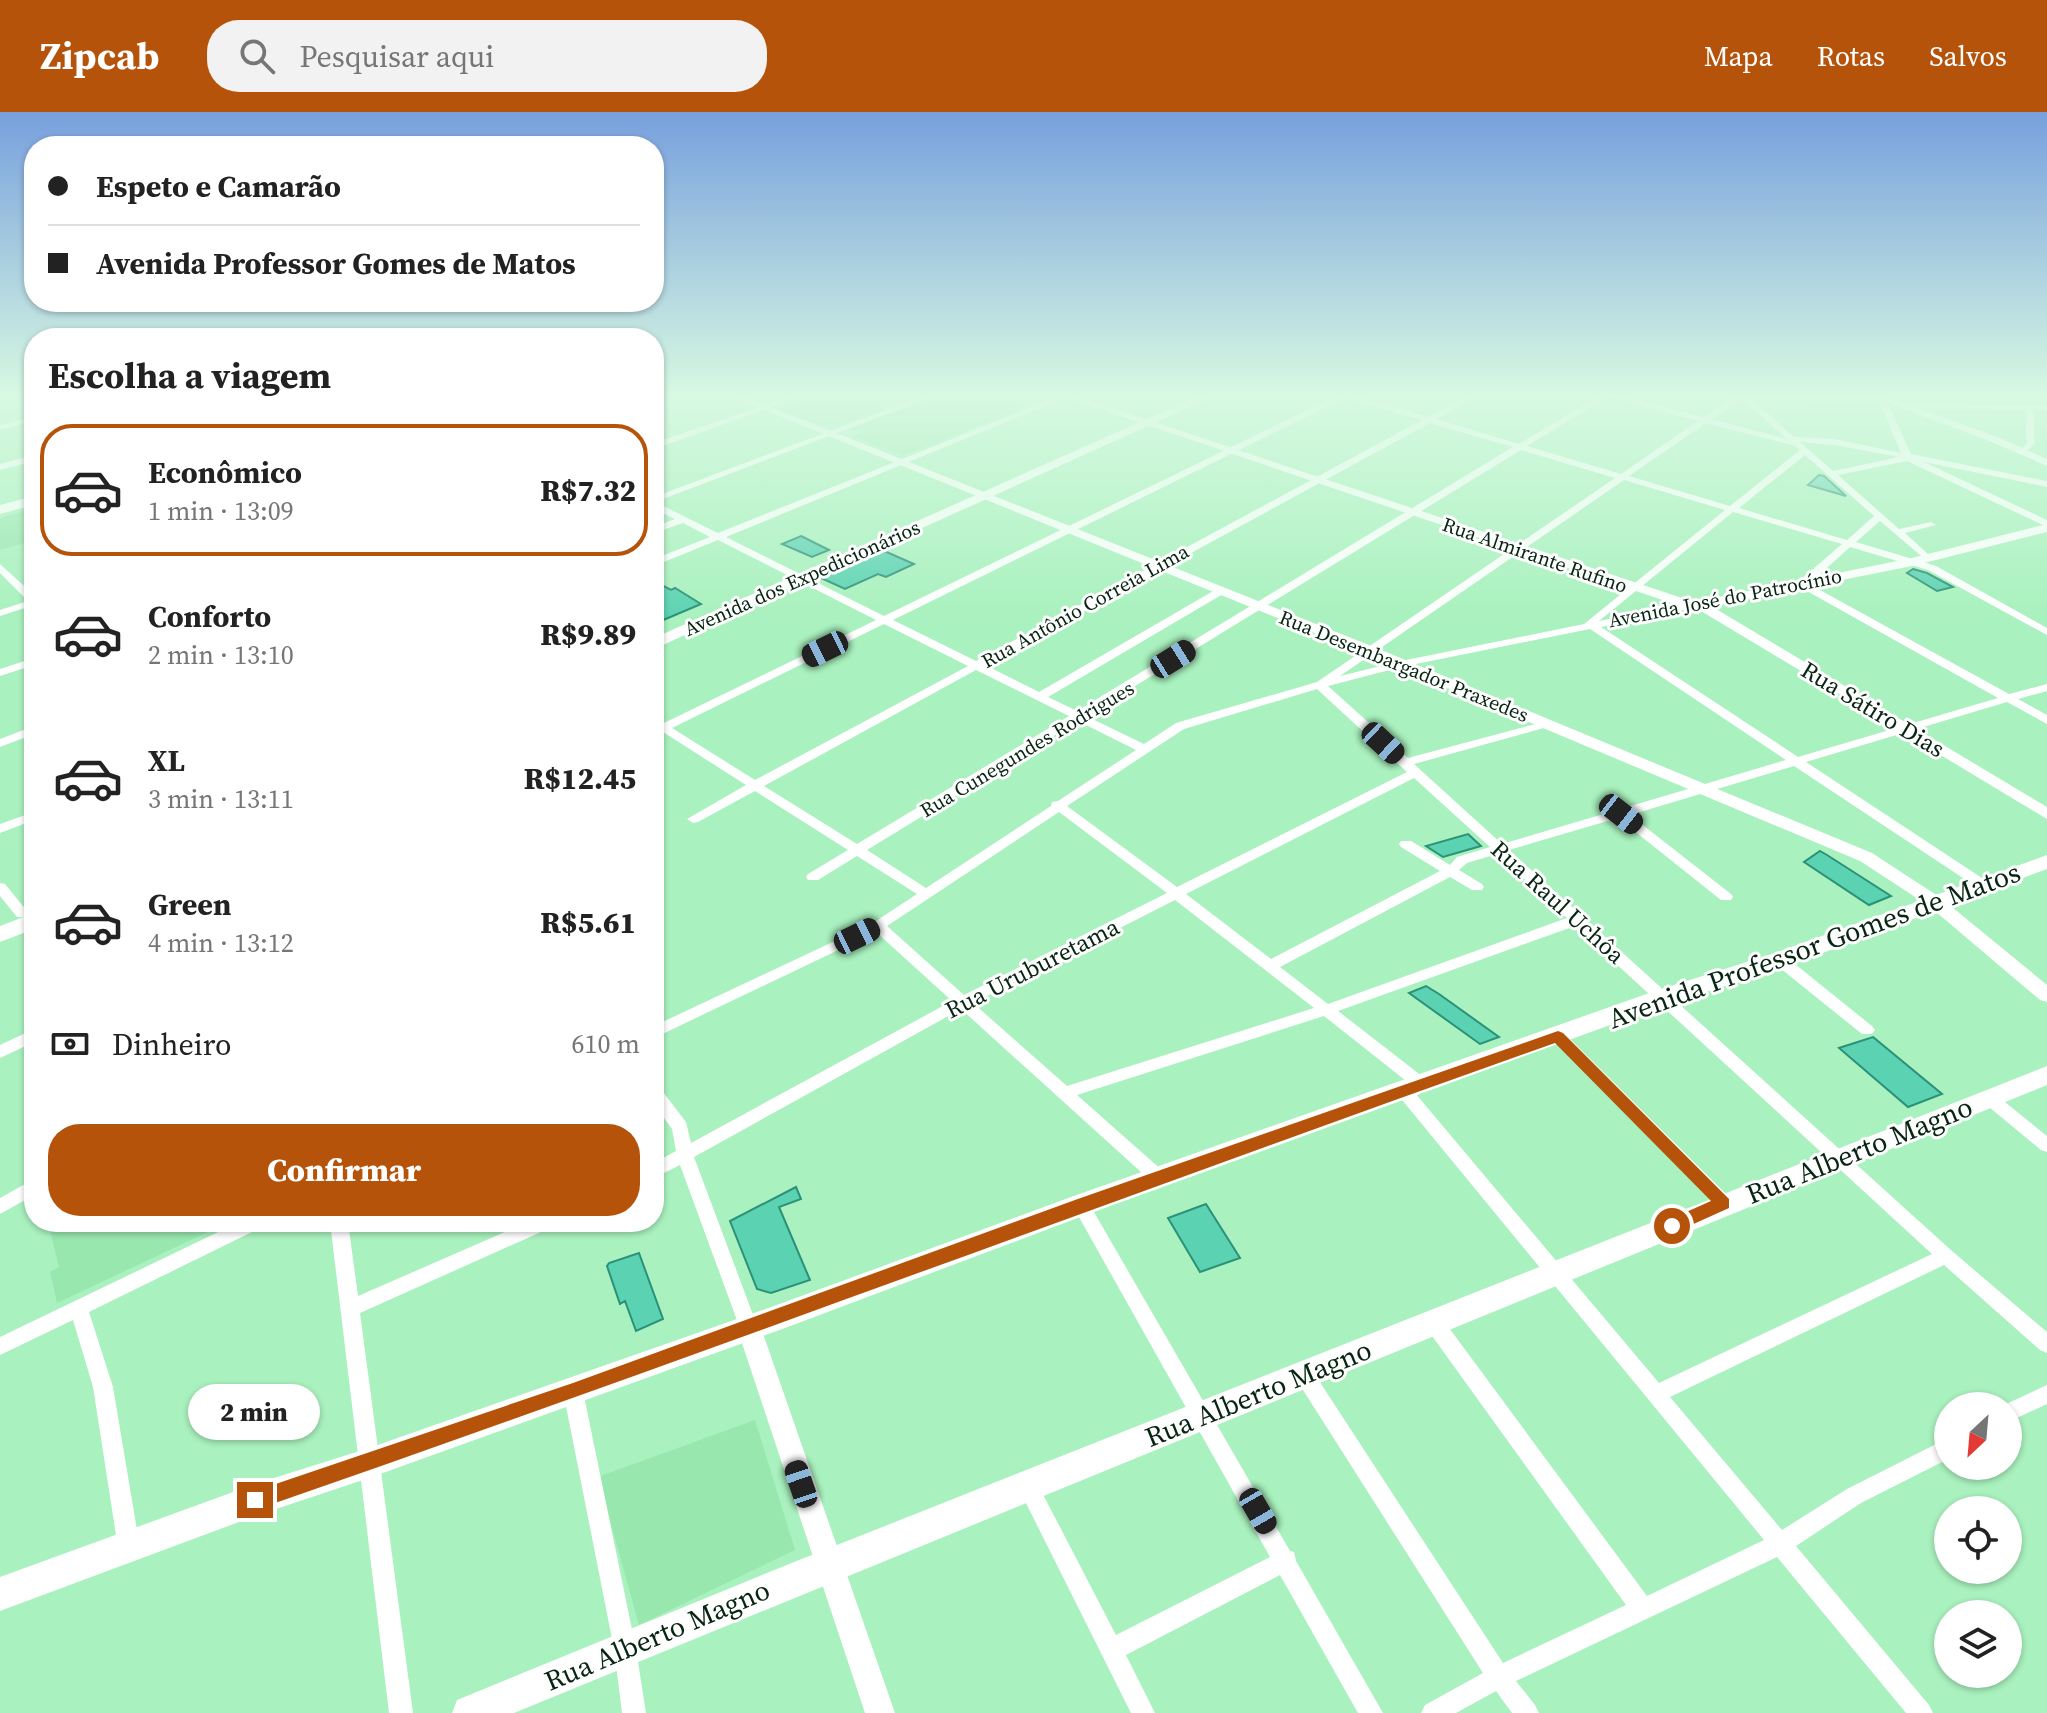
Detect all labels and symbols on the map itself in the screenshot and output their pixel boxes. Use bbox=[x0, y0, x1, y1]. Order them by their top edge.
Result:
street label: Rua Almirante Rufino bbox=[1439, 510, 1631, 600]
street label: Avenida dos Expedicionários bbox=[679, 513, 925, 643]
street label: Rua Antônio Correia Lima bbox=[976, 537, 1194, 675]
street label: Avenida José do Patrocínio bbox=[1606, 562, 1844, 634]
street label: Rua Desembargador Praxedes bbox=[1275, 603, 1533, 729]
car bbox=[798, 628, 852, 670]
car bbox=[1146, 636, 1200, 682]
street label: Rua Sátiro Dias bbox=[1795, 653, 1951, 765]
street label: Rua Cunegundes Rodrigues bbox=[915, 674, 1139, 824]
car bbox=[1357, 718, 1409, 768]
car bbox=[1595, 790, 1647, 838]
street label: Rua Raul Uchôa bbox=[1484, 833, 1633, 972]
street label: Avenida Professor Gomes de Matos bbox=[1602, 853, 2026, 1037]
street label: Rua Uruburetama bbox=[939, 909, 1126, 1026]
car bbox=[830, 915, 884, 957]
street label: Rua Alberto Magno bbox=[1740, 1087, 1978, 1213]
route start bbox=[1654, 1208, 1690, 1244]
street label: Rua Alberto Magno bbox=[1139, 1330, 1377, 1456]
callout: 2 min bbox=[189, 1384, 321, 1440]
north arrow bbox=[1934, 1392, 2022, 1480]
car bbox=[782, 1457, 820, 1511]
route end bbox=[237, 1482, 273, 1518]
car bbox=[1236, 1484, 1280, 1538]
street label: Rua Alberto Magno bbox=[539, 1570, 775, 1700]

